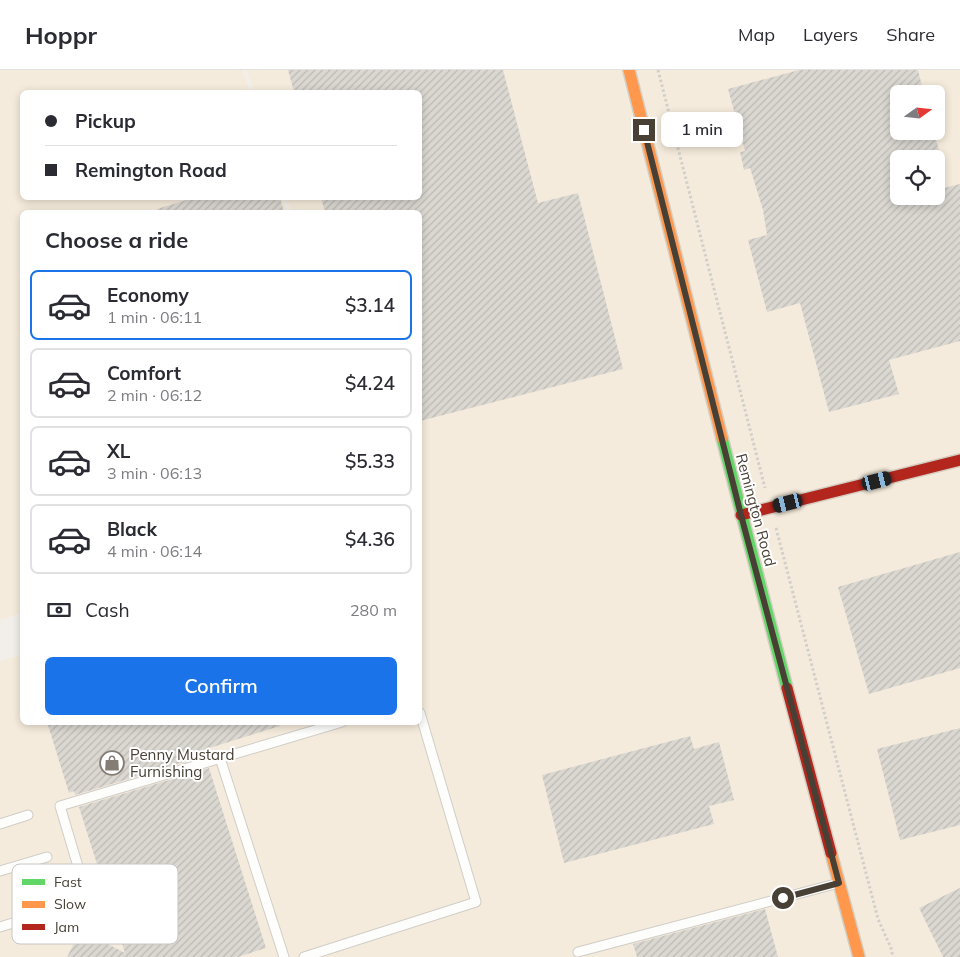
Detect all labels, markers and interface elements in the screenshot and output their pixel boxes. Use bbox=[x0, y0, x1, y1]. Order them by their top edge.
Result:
text: Hoppr bbox=[25, 20, 97, 50]
text: Map bbox=[738, 23, 775, 46]
text: Layers bbox=[803, 23, 858, 46]
text: Share bbox=[886, 23, 935, 46]
north arrow bbox=[890, 85, 945, 140]
map controls bbox=[890, 85, 945, 205]
text: Pickup bbox=[75, 109, 136, 133]
callout: 1 min bbox=[662, 112, 744, 148]
route end bbox=[633, 119, 655, 141]
text: 1 min bbox=[681, 119, 723, 139]
button: locate bbox=[890, 150, 945, 205]
text: Remington Road bbox=[75, 158, 227, 182]
text: Choose a ride bbox=[45, 226, 188, 254]
icon: car bbox=[47, 283, 92, 328]
text: Economy bbox=[107, 283, 189, 307]
text: $3.14 bbox=[345, 293, 395, 317]
text: 1 min · 06:11 bbox=[107, 307, 202, 327]
icon: car bbox=[47, 361, 92, 406]
text: Comfort bbox=[107, 361, 181, 385]
text: $4.24 bbox=[345, 371, 395, 395]
text: 2 min · 06:12 bbox=[107, 385, 202, 405]
icon: car bbox=[47, 439, 92, 484]
text: XL bbox=[107, 439, 130, 463]
text: $5.33 bbox=[345, 449, 395, 473]
street label: Remington Road bbox=[732, 451, 780, 569]
text: 3 min · 06:13 bbox=[107, 463, 202, 483]
car bbox=[860, 470, 893, 492]
car bbox=[771, 492, 804, 514]
icon: car bbox=[47, 517, 92, 562]
text: Black bbox=[107, 517, 157, 541]
text: $4.36 bbox=[345, 527, 395, 551]
text: 4 min · 06:14 bbox=[107, 541, 202, 561]
icon: cash bbox=[45, 596, 73, 624]
text: Cash bbox=[85, 598, 130, 622]
text: 280 m bbox=[350, 600, 397, 620]
button: Confirm bbox=[45, 657, 397, 715]
place label: Penny Mustard Furnishing bbox=[130, 745, 234, 781]
shop icon: Penny Mustard Furnishing bbox=[99, 750, 125, 776]
legend bbox=[12, 864, 178, 944]
text: Fast bbox=[54, 873, 82, 891]
route start bbox=[772, 887, 794, 909]
text: Slow bbox=[54, 895, 86, 913]
text: Jam bbox=[54, 918, 79, 936]

